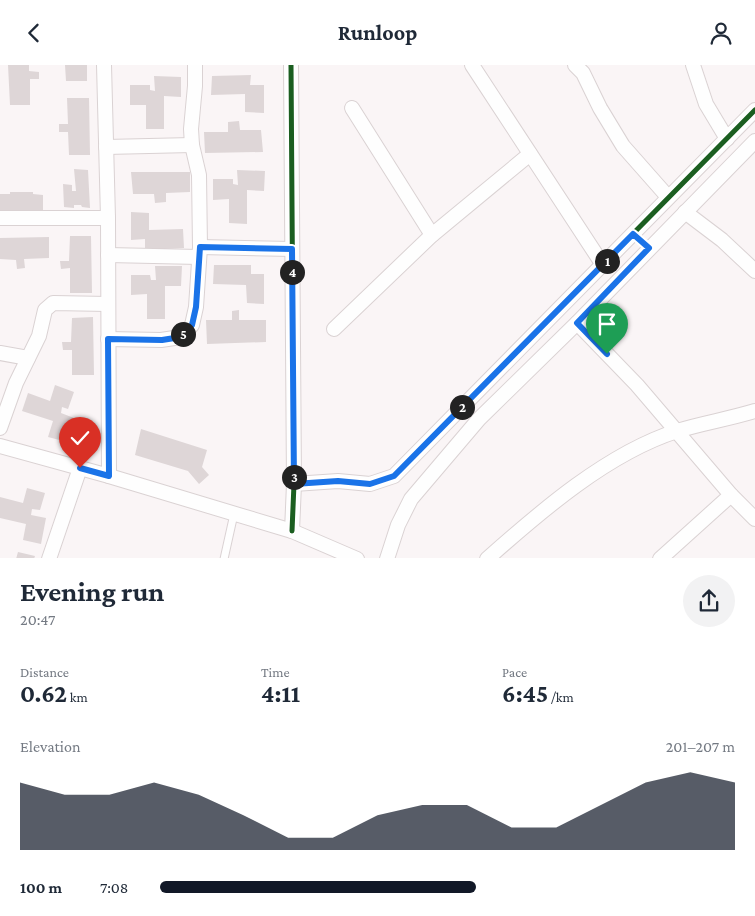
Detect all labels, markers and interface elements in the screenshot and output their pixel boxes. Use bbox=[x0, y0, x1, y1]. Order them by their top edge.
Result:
icon: back bbox=[20, 19, 48, 47]
icon: person bbox=[707, 19, 735, 47]
text: Runloop bbox=[338, 20, 417, 45]
pin: 1 bbox=[594, 249, 620, 273]
text: 1 bbox=[605, 253, 610, 269]
pin: 4 bbox=[280, 259, 304, 285]
text: 4 bbox=[289, 264, 296, 280]
pin bbox=[586, 303, 628, 354]
icon: arrive bbox=[593, 310, 621, 338]
pin: 5 bbox=[170, 321, 196, 347]
text: 5 bbox=[180, 326, 187, 342]
pin: 2 bbox=[450, 395, 474, 419]
text: 2 bbox=[459, 399, 466, 415]
pin bbox=[59, 417, 101, 468]
icon: check bbox=[66, 424, 94, 452]
pin: 3 bbox=[282, 465, 306, 489]
text: 3 bbox=[291, 469, 298, 485]
button: share bbox=[683, 575, 735, 627]
text: Evening run bbox=[20, 576, 164, 607]
text: 20:47 bbox=[20, 611, 55, 628]
text: Distance bbox=[20, 664, 69, 680]
text: Time bbox=[261, 664, 290, 680]
text: Pace bbox=[502, 664, 527, 680]
text: 0.62 bbox=[20, 680, 67, 707]
text: 4:11 bbox=[261, 680, 300, 707]
text: 6:45 bbox=[502, 680, 548, 707]
text: km bbox=[67, 689, 88, 705]
text: /km bbox=[548, 689, 574, 705]
text: Elevation bbox=[20, 738, 81, 755]
text: 201–207 m bbox=[666, 738, 735, 755]
text: 100 m bbox=[20, 879, 62, 896]
text: 7:08 bbox=[100, 879, 128, 896]

